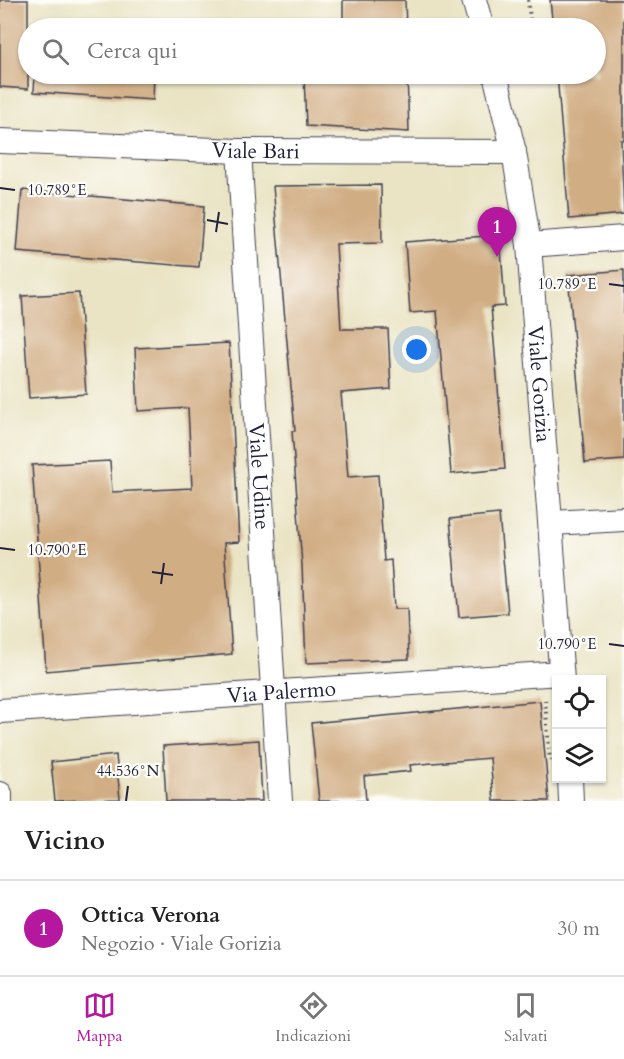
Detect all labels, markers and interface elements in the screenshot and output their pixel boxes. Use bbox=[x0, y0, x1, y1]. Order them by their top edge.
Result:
search box bbox=[18, 18, 606, 84]
icon: search bbox=[39, 35, 72, 68]
text: Cerca qui bbox=[87, 36, 177, 66]
street label: Viale Bari bbox=[211, 136, 300, 166]
text: 10.789°E bbox=[27, 180, 87, 200]
pin: 1 bbox=[478, 208, 516, 257]
text: 10.789°E bbox=[537, 274, 597, 294]
street label: Viale Gorizia bbox=[520, 325, 558, 444]
your location bbox=[402, 335, 431, 364]
street label: Viale Udine bbox=[241, 422, 277, 531]
text: 10.790°E bbox=[27, 540, 87, 560]
text: 10.790°E bbox=[537, 634, 597, 654]
street label: Via Palermo bbox=[226, 674, 337, 711]
map controls bbox=[552, 675, 606, 783]
button: locate bbox=[552, 675, 606, 729]
button: layers bbox=[552, 729, 606, 783]
text: 44.536°N bbox=[97, 761, 160, 781]
text: Vicino bbox=[24, 823, 105, 858]
text: Ottica Verona bbox=[81, 900, 220, 930]
text: 1 bbox=[38, 915, 49, 942]
text: 30 m bbox=[557, 915, 600, 942]
text: Negozio · Viale Gorizia bbox=[81, 930, 282, 957]
tab: Mappa bbox=[76, 989, 122, 1047]
tab: Indicazioni bbox=[275, 989, 351, 1047]
tab: Salvati bbox=[504, 989, 548, 1047]

